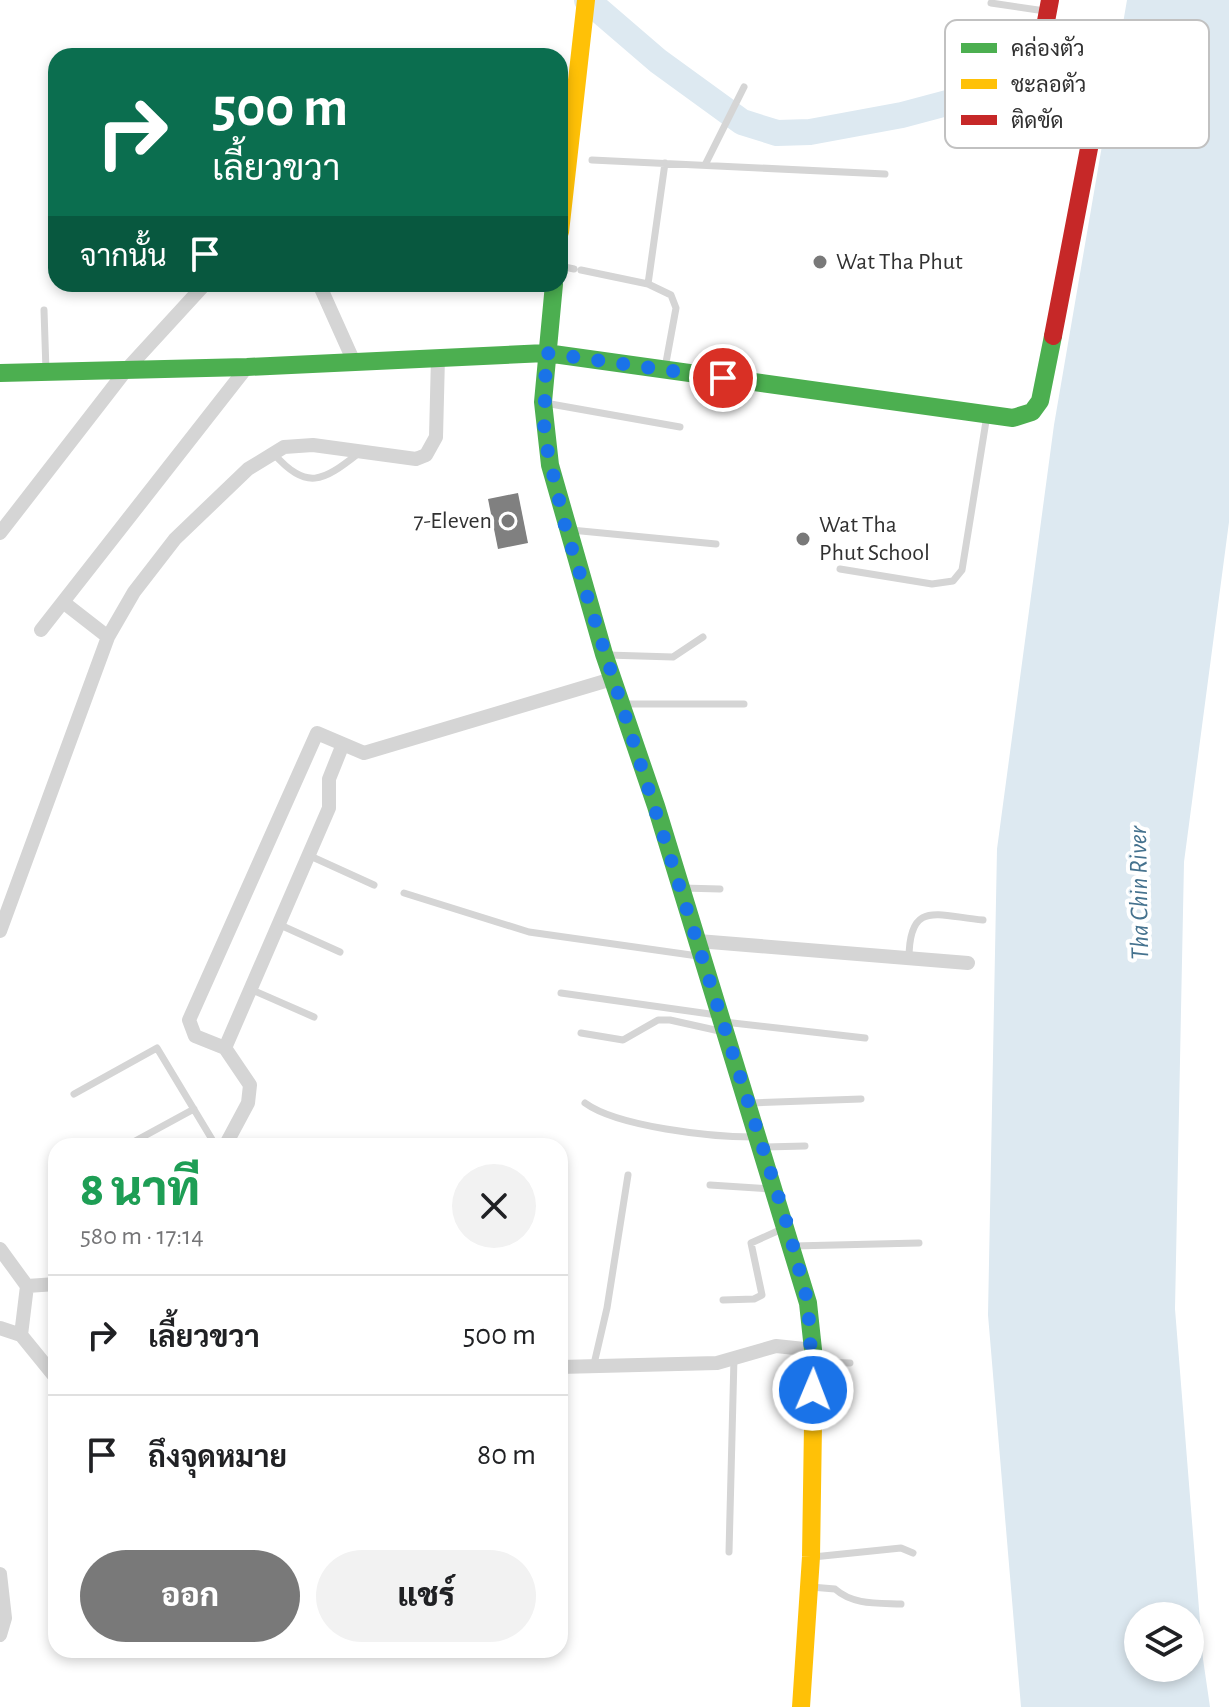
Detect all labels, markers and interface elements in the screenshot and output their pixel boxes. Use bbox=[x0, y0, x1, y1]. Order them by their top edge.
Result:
legend bbox=[945, 20, 1209, 148]
text: คล่องตัว bbox=[1011, 35, 1085, 60]
text: ชะลอตัว bbox=[1011, 71, 1086, 96]
icon: right bbox=[80, 80, 184, 184]
text: 500 m bbox=[212, 80, 348, 136]
text: ติดขัด bbox=[1011, 107, 1063, 132]
text: เลี้ยวขวา bbox=[212, 151, 340, 187]
icon: arrive bbox=[183, 232, 227, 276]
text: จากนั้น bbox=[80, 242, 167, 272]
place label: Wat Tha Phut bbox=[836, 250, 963, 274]
marker: Wat Tha Phut bbox=[811, 253, 829, 271]
pin bbox=[689, 344, 757, 412]
icon: arrive bbox=[701, 356, 745, 400]
place label: 7-Eleven bbox=[414, 509, 492, 533]
marker: 7-Eleven bbox=[499, 512, 517, 530]
place label: Wat Tha Phut School bbox=[819, 513, 930, 565]
marker: Wat Tha Phut School bbox=[794, 530, 812, 548]
water label: Tha Chin River bbox=[1125, 824, 1153, 960]
button: close bbox=[452, 1164, 536, 1248]
text: 8 นาที bbox=[80, 1167, 200, 1215]
text: 580 m · 17:14 bbox=[80, 1223, 204, 1249]
icon: right bbox=[80, 1313, 124, 1357]
text: 500 m bbox=[463, 1320, 536, 1350]
text: เลี้ยวขวา bbox=[148, 1323, 260, 1353]
position arrow bbox=[771, 1348, 855, 1432]
icon: arrive bbox=[80, 1433, 124, 1477]
text: 80 m bbox=[477, 1440, 536, 1470]
text: ถึงจุดหมาย bbox=[148, 1443, 287, 1473]
button: ออก bbox=[80, 1550, 300, 1642]
button: แชร์ bbox=[316, 1550, 536, 1642]
map controls bbox=[1124, 1602, 1204, 1682]
button: layers bbox=[1124, 1602, 1204, 1682]

